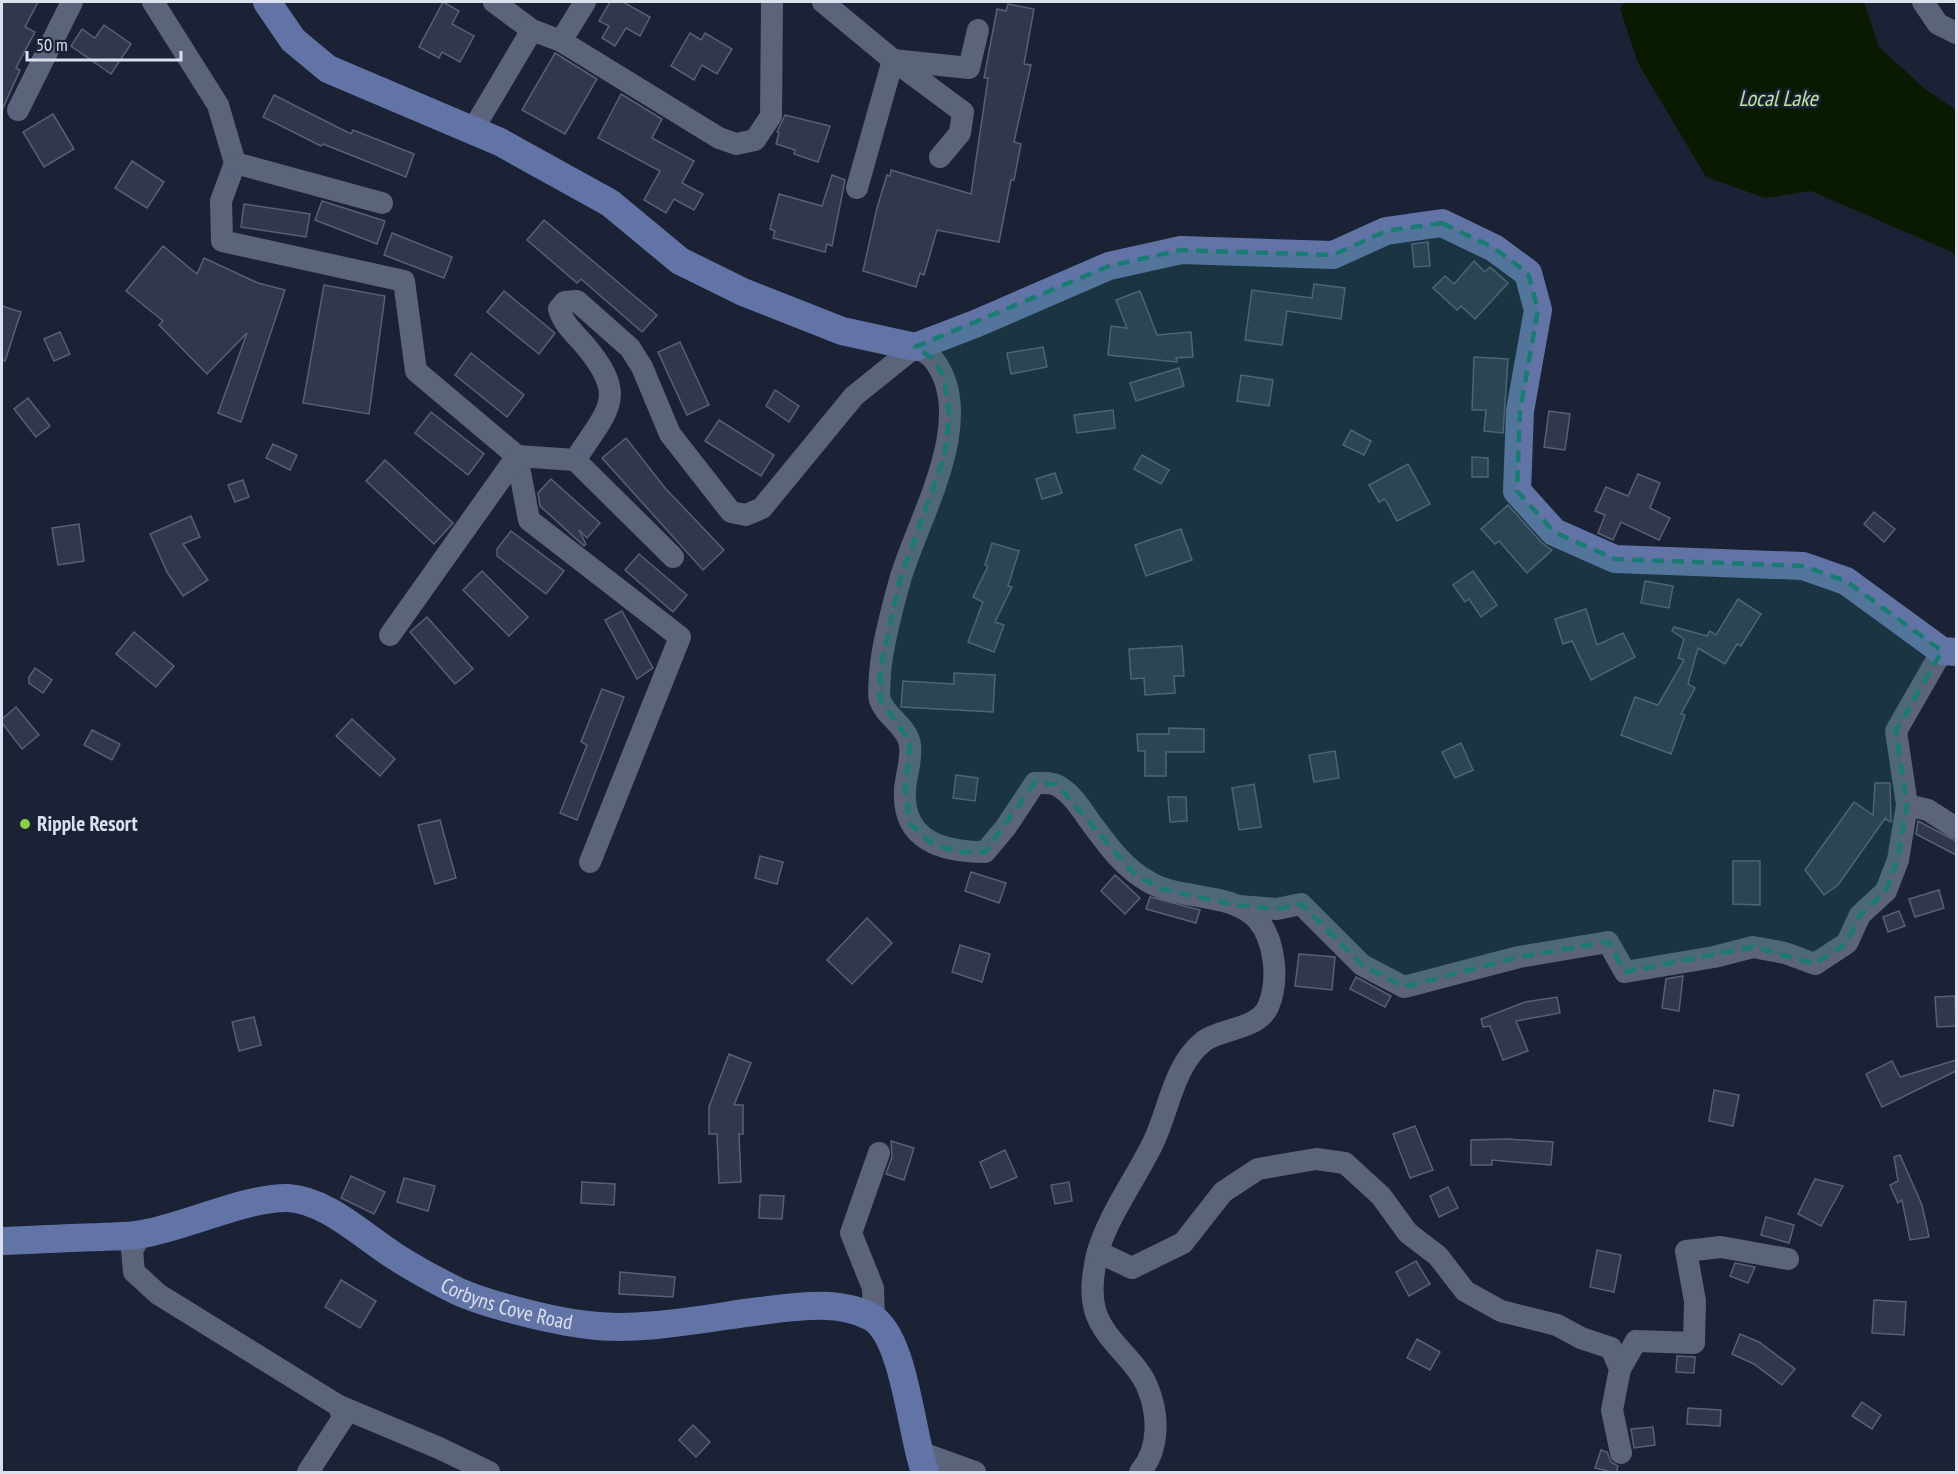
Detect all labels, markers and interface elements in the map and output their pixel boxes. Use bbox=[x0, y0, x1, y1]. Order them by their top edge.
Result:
scale bar bbox=[27, 24, 182, 62]
text: 50 m bbox=[36, 33, 68, 56]
water label: Local Lake bbox=[1738, 84, 1819, 112]
place label: Ripple Resort bbox=[37, 810, 138, 837]
marker: Ripple Resort bbox=[18, 817, 32, 831]
street label: Corbyns Cove Road bbox=[436, 1271, 575, 1336]

